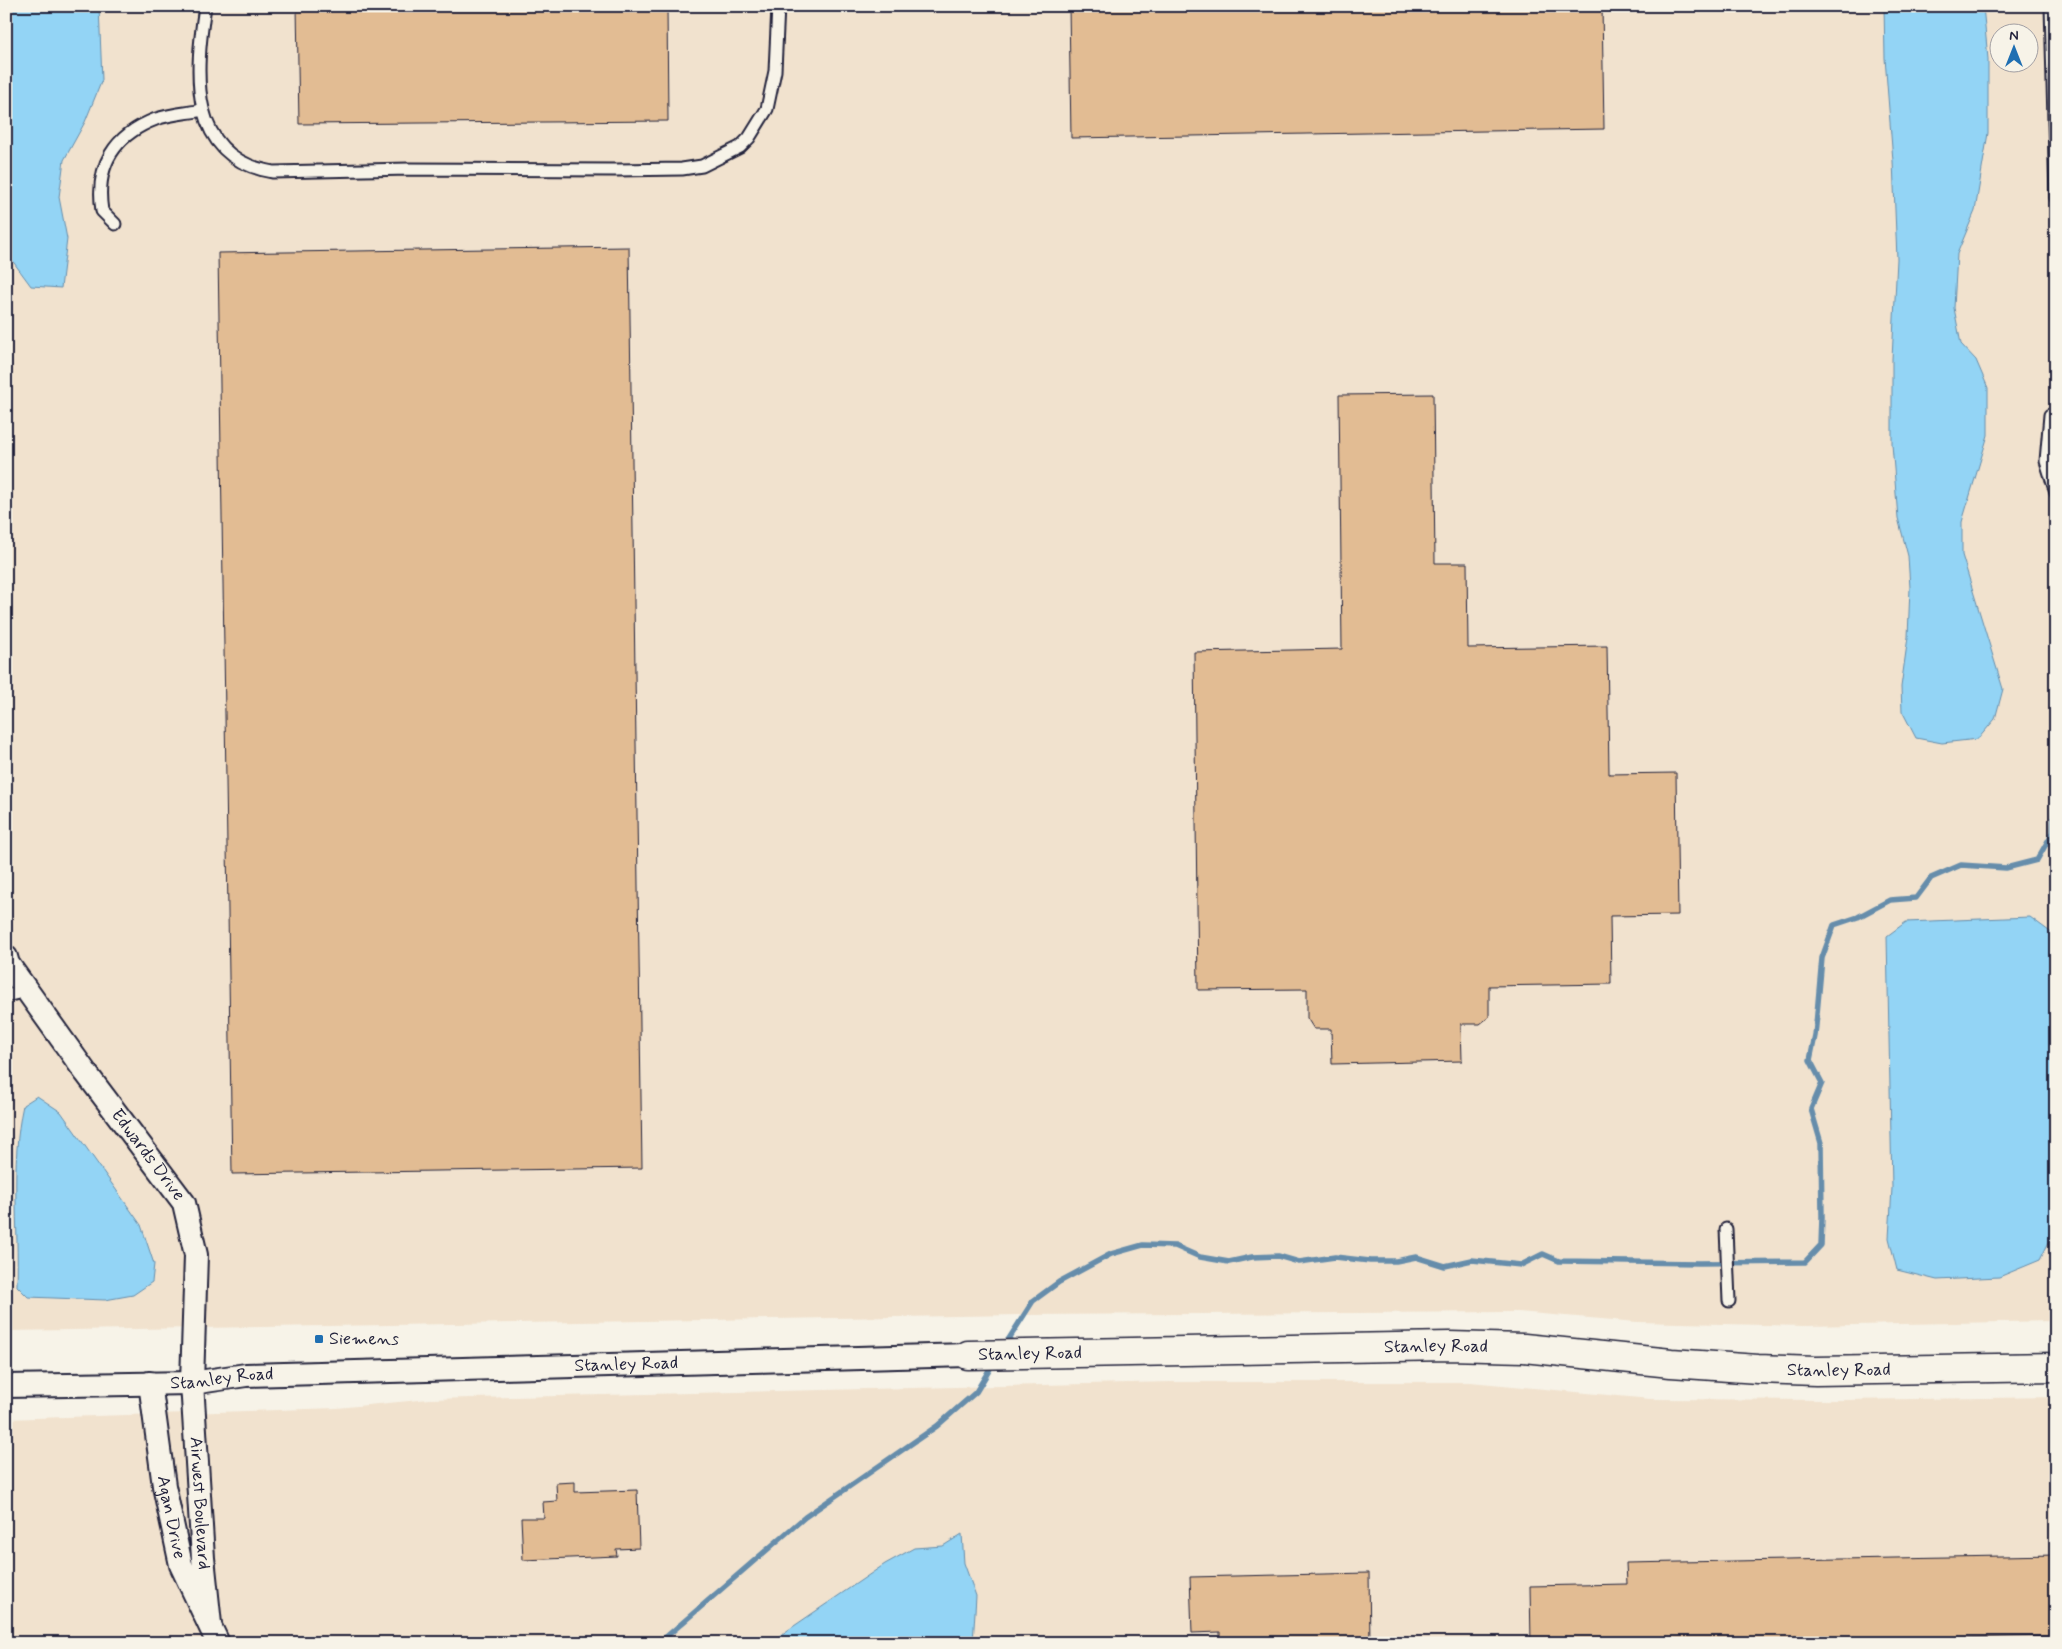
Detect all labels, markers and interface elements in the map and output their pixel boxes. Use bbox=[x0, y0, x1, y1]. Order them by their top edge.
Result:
north arrow bbox=[1990, 22, 2040, 72]
text: N bbox=[2009, 27, 2019, 45]
street label: Edwards Drive bbox=[105, 1104, 190, 1206]
place label: Siemens bbox=[329, 1327, 399, 1351]
marker: Siemens bbox=[313, 1333, 325, 1345]
street label: Stanley Road bbox=[1384, 1334, 1488, 1359]
street label: Stanley Road bbox=[978, 1341, 1082, 1367]
street label: Stanley Road bbox=[574, 1351, 678, 1378]
street label: Stanley Road bbox=[1787, 1358, 1891, 1383]
street label: Stanley Road bbox=[170, 1362, 274, 1395]
street label: Airwest Boulevard bbox=[183, 1436, 216, 1571]
street label: Agan Drive bbox=[151, 1474, 191, 1561]

